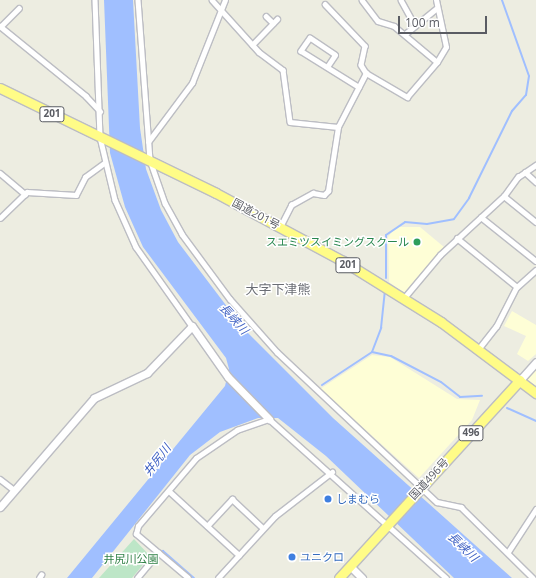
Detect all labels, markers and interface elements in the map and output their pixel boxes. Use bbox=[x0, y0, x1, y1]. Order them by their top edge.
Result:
scale bar bbox=[400, 8, 489, 34]
text: 100 m bbox=[405, 14, 440, 31]
road number: 201 bbox=[39, 106, 65, 122]
street label: 国道201号 bbox=[230, 196, 282, 232]
place label: スエミツスイミングスクール bbox=[266, 235, 409, 249]
marker: スエミツスイミングスクール bbox=[412, 237, 422, 247]
road number: 201 bbox=[335, 257, 361, 273]
district label: 大字下津熊 bbox=[246, 281, 310, 297]
water label: 長峡川 bbox=[217, 301, 251, 337]
road number: 496 bbox=[458, 425, 484, 441]
water label: 井尻川 bbox=[140, 441, 174, 479]
street label: 国道496号 bbox=[406, 456, 452, 502]
place label: しまむら bbox=[336, 492, 380, 506]
marker: しまむら bbox=[323, 494, 333, 504]
water label: 長峡川 bbox=[445, 529, 481, 565]
place label: ユニクロ bbox=[300, 550, 344, 564]
park label: 井尻川公園 bbox=[104, 552, 158, 566]
marker: ユニクロ bbox=[287, 552, 297, 562]

